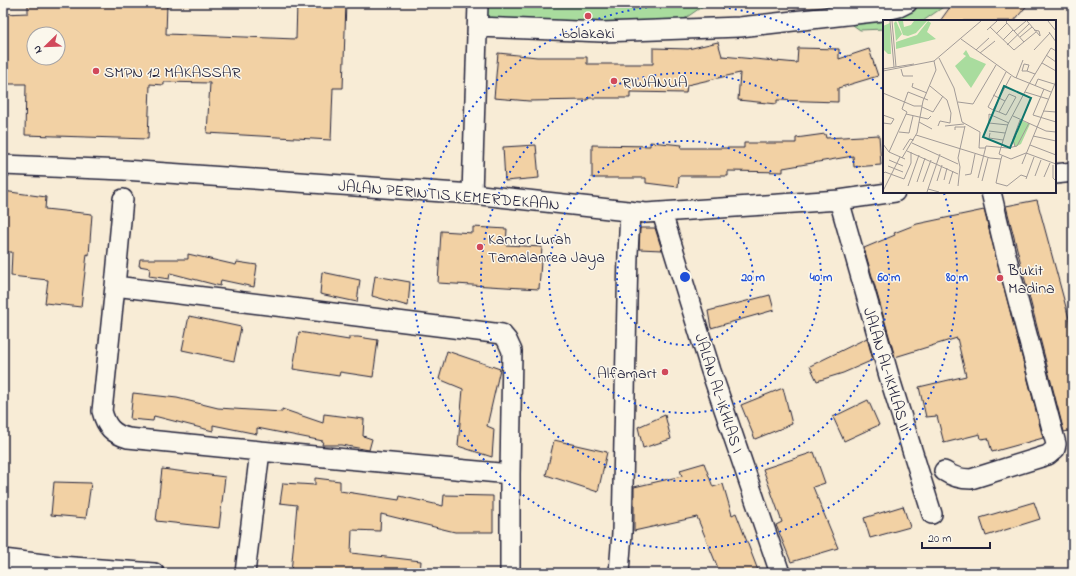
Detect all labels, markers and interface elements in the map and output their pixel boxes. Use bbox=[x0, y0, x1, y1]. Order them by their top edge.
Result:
marker: bolakaki bbox=[583, 11, 593, 21]
inset map bbox=[883, 20, 1056, 193]
place label: bolakaki bbox=[561, 22, 615, 46]
north arrow bbox=[26, 26, 66, 66]
text: N bbox=[29, 43, 47, 56]
place label: SMPN 12 MAKASSAR bbox=[104, 61, 241, 85]
marker: SMPN 12 MAKASSAR bbox=[91, 66, 101, 76]
place label: RIWANUA bbox=[622, 71, 688, 95]
marker: RIWANUA bbox=[609, 76, 619, 86]
street label: JALAN PERINTIS KEMERDEKAAN bbox=[337, 174, 561, 218]
place label: Kantor Lurah Tamalanrea Jaya bbox=[488, 228, 605, 270]
marker: Kantor Lurah Tamalanrea Jaya bbox=[475, 242, 485, 252]
place label: Bukit Madina bbox=[1007, 259, 1055, 301]
text: 20 m bbox=[740, 269, 765, 287]
text: 40 m bbox=[809, 269, 833, 287]
text: 60 m bbox=[877, 269, 901, 287]
text: 80 m bbox=[945, 269, 969, 287]
centre of rings bbox=[678, 270, 692, 284]
marker: Bukit Madina bbox=[995, 273, 1005, 283]
street label: JALAN AL-IKHLAS II bbox=[856, 305, 916, 434]
street label: JALAN AL-IKHLAS I bbox=[687, 331, 749, 457]
place label: Alfamart bbox=[597, 362, 658, 386]
marker: Alfamart bbox=[660, 367, 670, 377]
scale bar bbox=[922, 524, 990, 550]
text: 20 m bbox=[928, 530, 951, 548]

